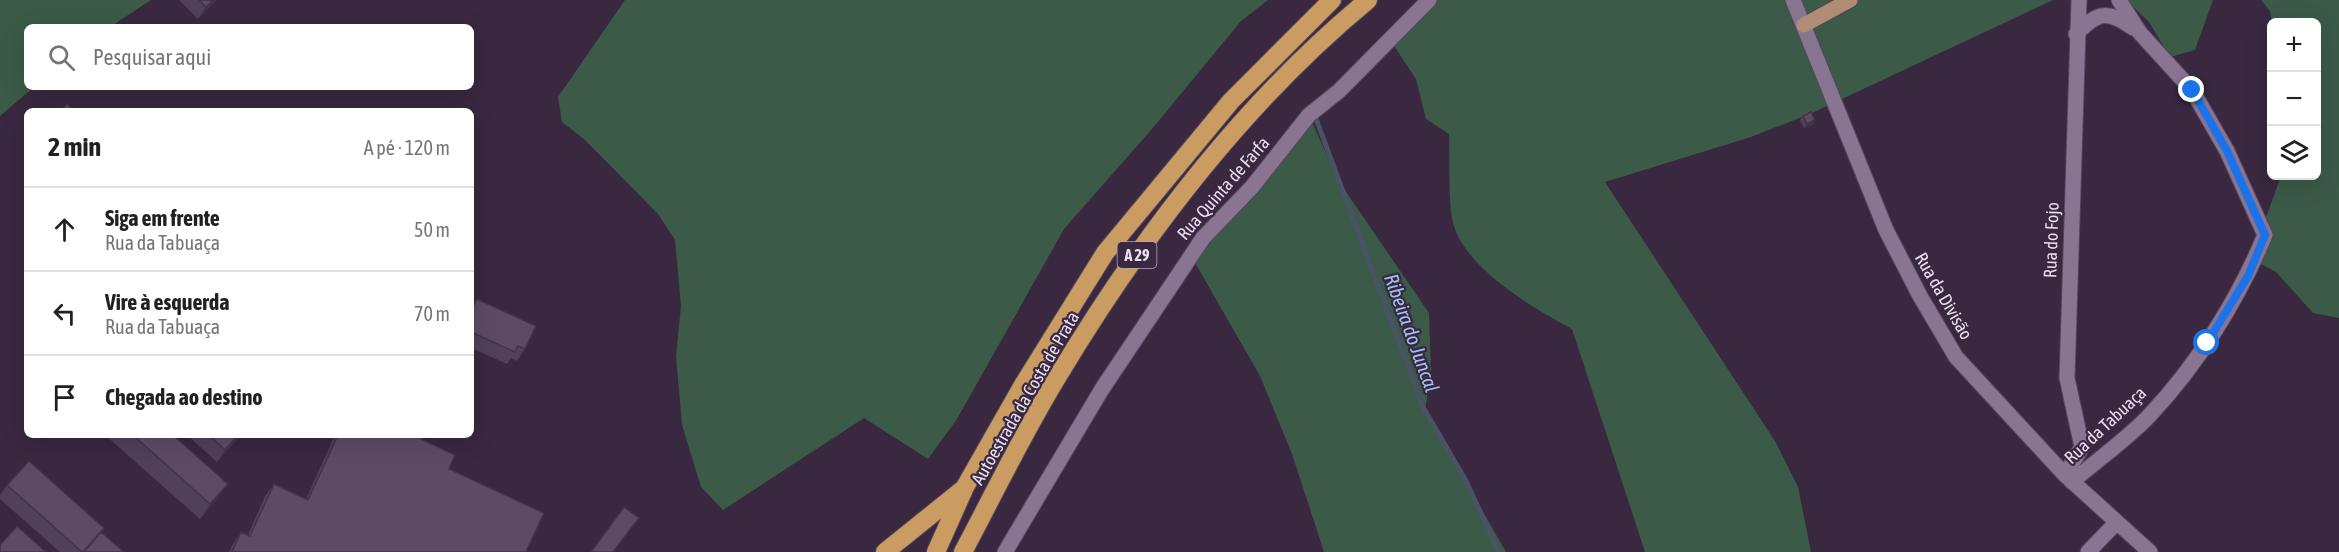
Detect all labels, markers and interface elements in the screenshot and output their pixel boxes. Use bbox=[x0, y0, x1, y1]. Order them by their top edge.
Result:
map controls bbox=[2267, 18, 2321, 180]
button: + bbox=[2267, 18, 2321, 72]
search box bbox=[24, 24, 474, 90]
icon: search bbox=[45, 41, 78, 74]
text: Pesquisar aqui bbox=[93, 44, 211, 70]
button: − bbox=[2267, 72, 2321, 126]
route end bbox=[2178, 76, 2204, 102]
button: layers bbox=[2267, 126, 2321, 180]
text: 2 min bbox=[48, 132, 101, 162]
street label: Rua Quinta de Farfa bbox=[1173, 132, 1273, 244]
text: A pé · 120 m bbox=[364, 136, 450, 159]
street label: Rua do Fojo bbox=[2039, 202, 2063, 278]
text: Siga em frente bbox=[105, 205, 220, 231]
icon: ahead bbox=[48, 213, 81, 246]
text: 50 m bbox=[414, 218, 450, 241]
text: Rua da Tabuaça bbox=[105, 231, 220, 254]
road number: A 29 bbox=[1118, 242, 1156, 268]
street label: Rua da Divisão bbox=[1911, 249, 1977, 343]
water label: Ribeira do Juncal bbox=[1380, 271, 1444, 395]
text: Vire à esquerda bbox=[105, 289, 230, 315]
icon: left bbox=[48, 297, 81, 330]
text: 70 m bbox=[414, 302, 450, 325]
street label: Autoestrada da Costa de Prata bbox=[967, 308, 1083, 488]
text: Rua da Tabuaça bbox=[105, 315, 220, 338]
route start bbox=[2193, 329, 2219, 355]
icon: arrive bbox=[48, 381, 81, 414]
street label: Rua da Tabuaça bbox=[2060, 382, 2150, 468]
text: Chegada ao destino bbox=[105, 384, 263, 410]

